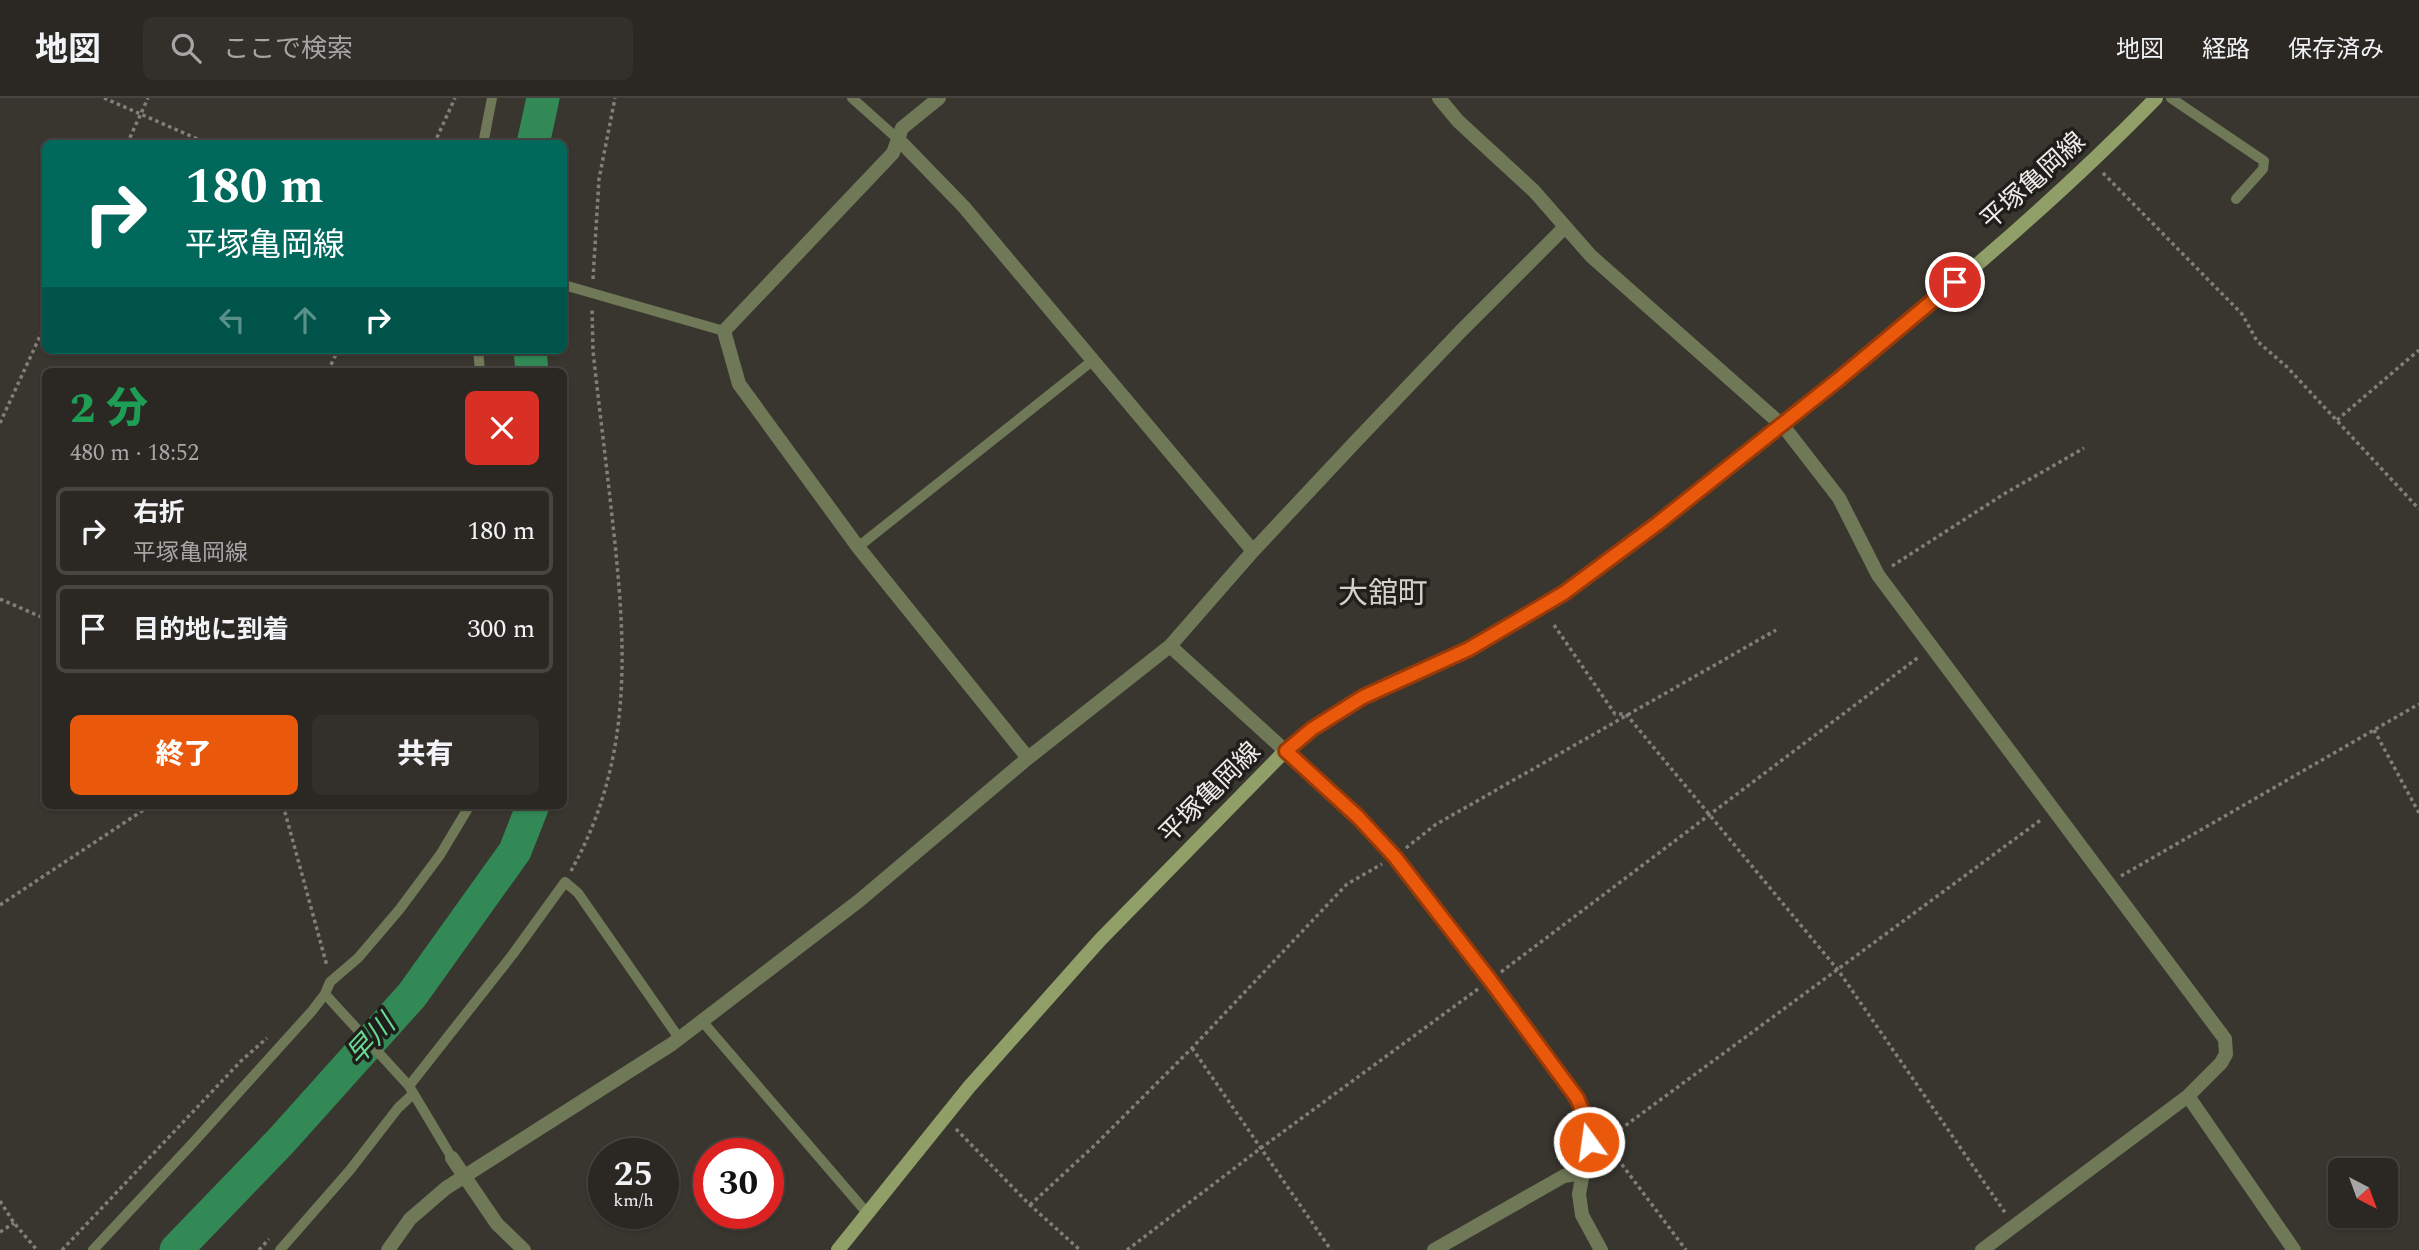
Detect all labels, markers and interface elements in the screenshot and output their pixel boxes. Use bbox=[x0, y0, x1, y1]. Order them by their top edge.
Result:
search box bbox=[143, 17, 633, 80]
text: 地図 bbox=[35, 25, 101, 75]
icon: search bbox=[167, 29, 205, 67]
text: ここで検索 bbox=[223, 29, 353, 69]
text: 地図 bbox=[2116, 32, 2164, 68]
text: 経路 bbox=[2202, 32, 2250, 68]
text: 保存済み bbox=[2288, 32, 2384, 68]
street label: 平塚亀岡線 bbox=[1971, 123, 2095, 239]
text: 180 m bbox=[185, 150, 324, 225]
icon: right bbox=[70, 168, 161, 259]
text: 平塚亀岡線 bbox=[185, 221, 345, 270]
pin bbox=[1925, 252, 1985, 312]
icon: arrive bbox=[1936, 263, 1974, 301]
icon: left bbox=[213, 301, 251, 339]
icon: ahead bbox=[286, 301, 324, 339]
icon: right bbox=[359, 301, 397, 339]
text: 2 分 bbox=[70, 378, 148, 441]
button: close bbox=[465, 391, 539, 465]
text: 480 m · 18:52 bbox=[70, 436, 199, 471]
text: 右折 bbox=[133, 493, 185, 533]
text: 180 m bbox=[467, 511, 535, 551]
icon: right bbox=[74, 512, 112, 550]
text: 平塚亀岡線 bbox=[133, 536, 248, 571]
district label: 大舘町 bbox=[1338, 571, 1428, 617]
text: 300 m bbox=[467, 609, 535, 649]
icon: arrive bbox=[74, 610, 112, 648]
text: 目的地に到着 bbox=[133, 610, 289, 650]
button: 終了 bbox=[70, 715, 298, 795]
button: 共有 bbox=[312, 715, 539, 795]
street label: 平塚亀岡線 bbox=[1150, 733, 1270, 853]
water label: 早川 bbox=[336, 1003, 408, 1075]
position arrow bbox=[1552, 1105, 1626, 1179]
speed limit sign: 30 bbox=[693, 1138, 784, 1229]
text: 25 bbox=[614, 1148, 653, 1201]
north arrow bbox=[2328, 1158, 2398, 1228]
map controls bbox=[2328, 1158, 2398, 1228]
text: km/h bbox=[613, 1187, 654, 1214]

